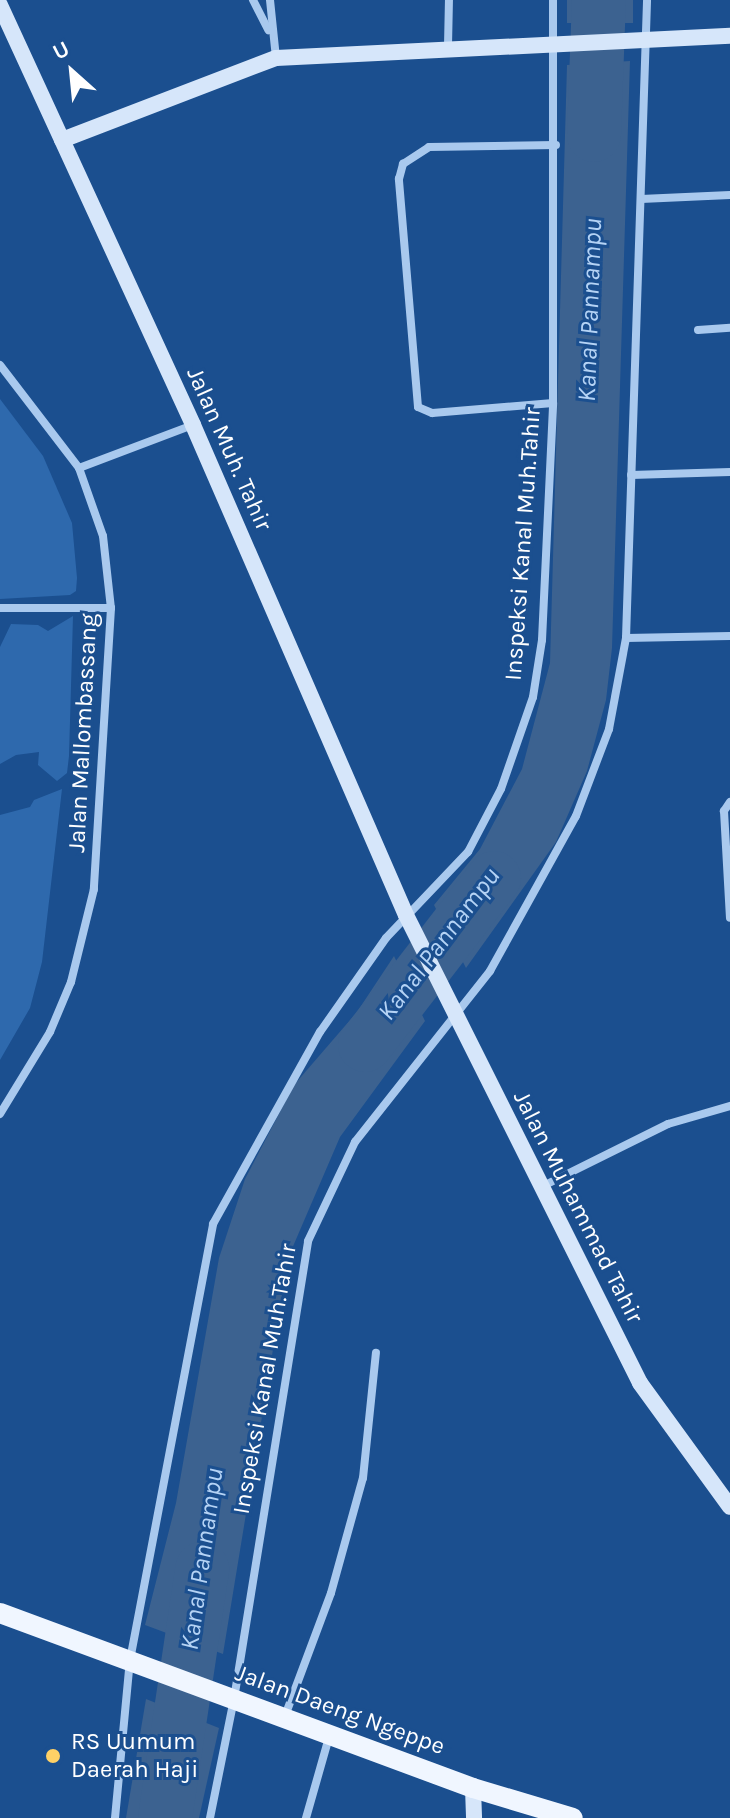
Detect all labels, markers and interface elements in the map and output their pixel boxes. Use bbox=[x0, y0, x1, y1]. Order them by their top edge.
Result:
north arrow bbox=[32, 32, 112, 112]
text: U bbox=[48, 36, 74, 66]
water label: Kanal Pannampu bbox=[571, 217, 609, 403]
street label: Jalan Muh. Tahir bbox=[180, 363, 278, 535]
street label: Inspeksi Kanal Muh.Tahir bbox=[499, 406, 547, 682]
street label: Jalan Mallombassang bbox=[62, 613, 104, 853]
water label: Kanal Pannampu bbox=[371, 861, 507, 1027]
street label: Jalan Muhammad Tahir bbox=[507, 1086, 649, 1328]
street label: Inspeksi Kanal Muh.Tahir bbox=[227, 1242, 303, 1516]
water label: Kanal Pannampu bbox=[174, 1466, 230, 1652]
street label: Jalan Daeng Ngeppe bbox=[231, 1659, 449, 1761]
place label: RS Uumum Daerah Haji bbox=[71, 1728, 198, 1784]
marker: RS Uumum Daerah Haji bbox=[42, 1745, 64, 1767]

